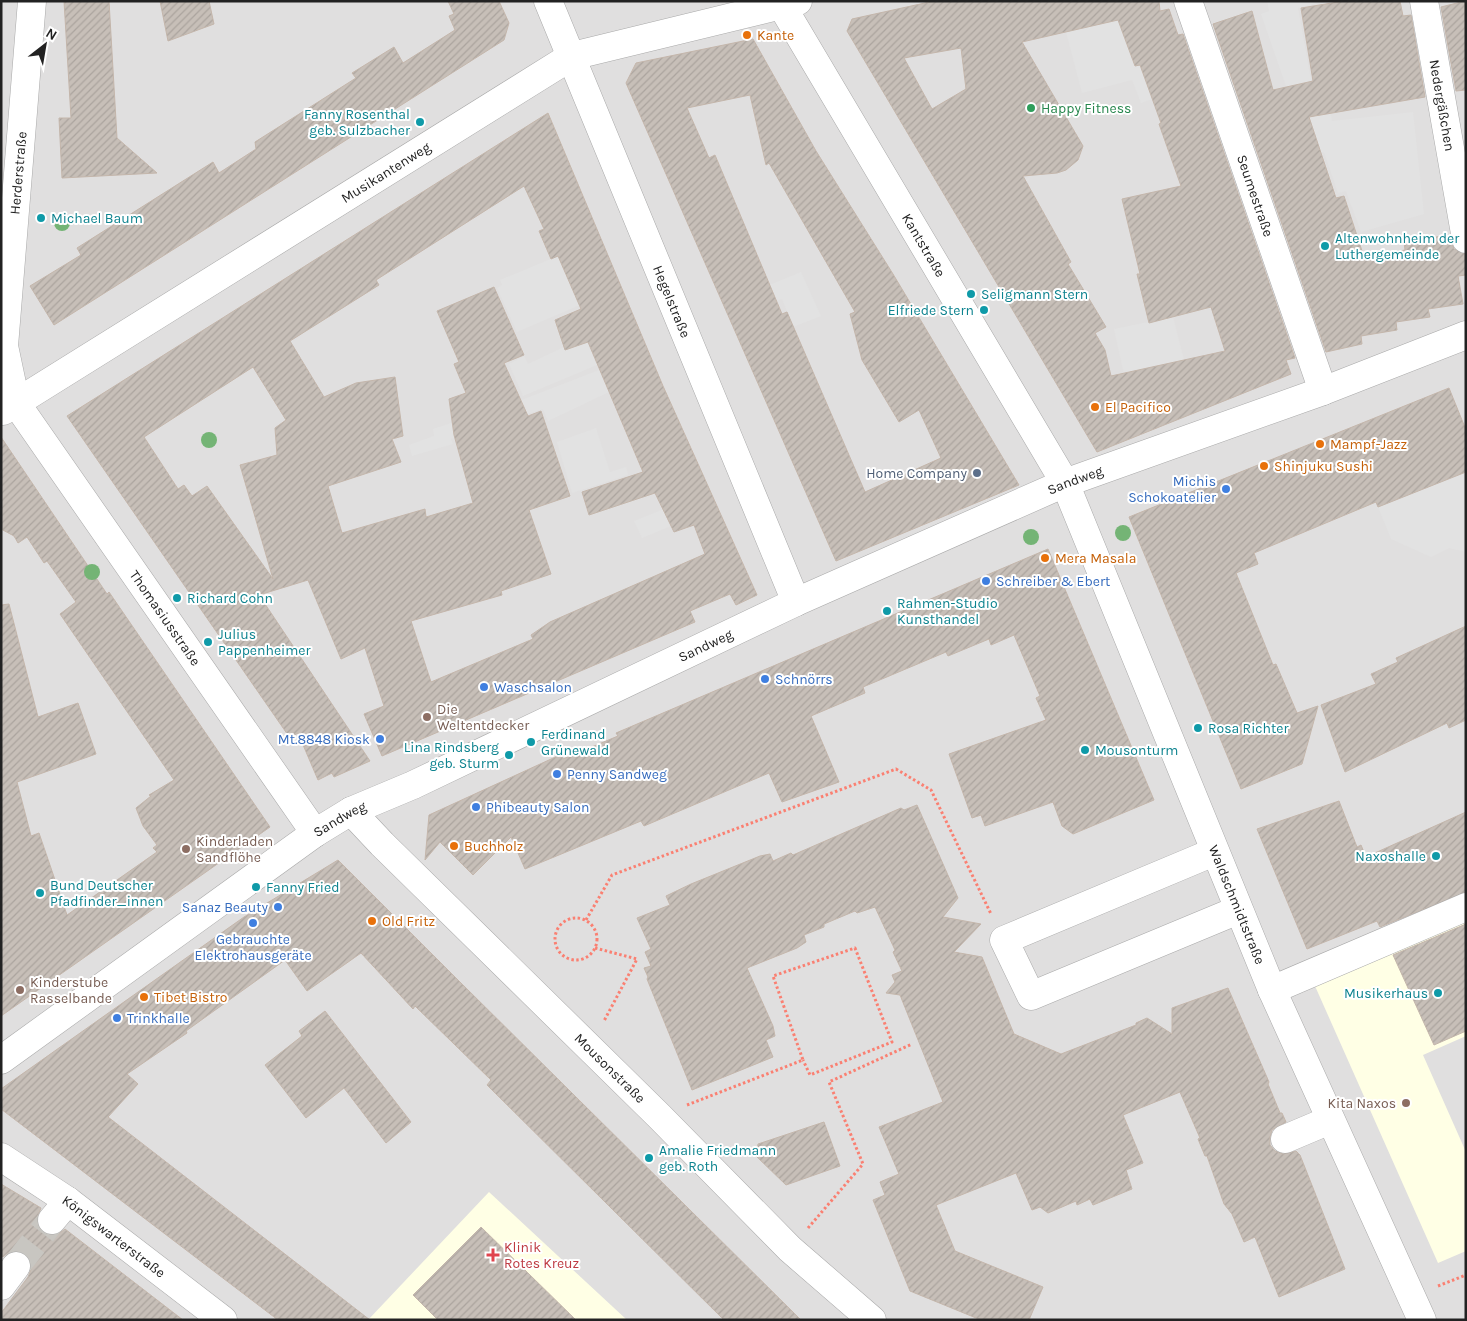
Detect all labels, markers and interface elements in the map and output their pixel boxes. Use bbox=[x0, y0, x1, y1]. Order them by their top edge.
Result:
north arrow bbox=[20, 20, 70, 70]
text: N bbox=[43, 24, 60, 44]
place label: Kante bbox=[757, 27, 794, 44]
marker: Kante bbox=[741, 29, 753, 41]
street label: Nedergäßchen bbox=[1426, 58, 1458, 153]
place label: Happy Fitness bbox=[1041, 100, 1131, 117]
marker: Happy Fitness bbox=[1025, 102, 1037, 114]
place label: Fanny Rosenthal geb. Sulzbacher bbox=[304, 106, 411, 139]
marker: Fanny Rosenthal geb. Sulzbacher bbox=[414, 116, 426, 128]
street label: Herderstraße bbox=[6, 131, 31, 215]
street label: Musikantenweg bbox=[338, 138, 434, 207]
street label: Seumestraße bbox=[1233, 153, 1277, 239]
place label: Michael Baum bbox=[51, 210, 143, 227]
street label: Kantstraße bbox=[898, 210, 949, 280]
marker: Michael Baum bbox=[35, 212, 47, 224]
place label: Altenwohnheim der Luthergemeinde bbox=[1335, 230, 1460, 263]
marker: Altenwohnheim der Luthergemeinde bbox=[1319, 240, 1331, 252]
street label: Hegelstraße bbox=[649, 263, 694, 340]
place label: Seligmann Stern bbox=[981, 286, 1088, 303]
marker: Seligmann Stern bbox=[965, 288, 977, 300]
place label: Elfriede Stern bbox=[888, 302, 974, 319]
marker: Elfriede Stern bbox=[978, 304, 990, 316]
place label: El Pacifico bbox=[1105, 399, 1171, 416]
marker: El Pacifico bbox=[1089, 401, 1101, 413]
place label: Mampf-Jazz bbox=[1330, 436, 1407, 453]
marker: Mampf-Jazz bbox=[1314, 438, 1326, 450]
place label: Shinjuku Sushi bbox=[1274, 458, 1373, 475]
marker: Shinjuku Sushi bbox=[1258, 460, 1270, 472]
street label: Sandweg bbox=[1045, 462, 1105, 499]
place label: Home Company bbox=[866, 465, 967, 482]
marker: Home Company bbox=[971, 467, 983, 479]
place label: Michis Schokoatelier bbox=[1128, 473, 1217, 506]
marker: Michis Schokoatelier bbox=[1220, 483, 1232, 495]
place label: Mera Masala bbox=[1055, 550, 1136, 567]
marker: Mera Masala bbox=[1039, 552, 1051, 564]
street label: Thomasiusstraße bbox=[126, 567, 204, 669]
place label: Schreiber & Ebert bbox=[996, 573, 1110, 590]
marker: Schreiber & Ebert bbox=[980, 575, 992, 587]
place label: Richard Cohn bbox=[187, 590, 273, 607]
marker: Richard Cohn bbox=[171, 592, 183, 604]
place label: Rahmen-Studio Kunsthandel bbox=[897, 595, 998, 628]
marker: Rahmen-Studio Kunsthandel bbox=[881, 605, 893, 617]
street label: Sandweg bbox=[676, 625, 736, 666]
place label: Julius Pappenheimer bbox=[218, 626, 312, 659]
marker: Julius Pappenheimer bbox=[202, 636, 214, 648]
place label: Schnörrs bbox=[775, 671, 833, 688]
marker: Schnörrs bbox=[759, 673, 771, 685]
place label: Waschsalon bbox=[494, 679, 572, 696]
marker: Waschsalon bbox=[478, 681, 490, 693]
place label: Die Weltentdecker bbox=[437, 701, 530, 734]
marker: Die Weltentdecker bbox=[421, 711, 433, 723]
place label: Rosa Richter bbox=[1208, 720, 1289, 737]
marker: Rosa Richter bbox=[1192, 722, 1204, 734]
place label: Ferdinand Grünewald bbox=[541, 726, 609, 759]
place label: Mt.8848 Kiosk bbox=[278, 731, 370, 748]
marker: Mt.8848 Kiosk bbox=[374, 733, 386, 745]
marker: Ferdinand Grünewald bbox=[525, 736, 537, 748]
place label: Lina Rindsberg geb. Sturm bbox=[404, 739, 499, 772]
place label: Mousonturm bbox=[1095, 742, 1178, 759]
marker: Mousonturm bbox=[1079, 744, 1091, 756]
marker: Lina Rindsberg geb. Sturm bbox=[503, 749, 515, 761]
place label: Penny Sandweg bbox=[567, 766, 667, 783]
marker: Penny Sandweg bbox=[551, 768, 563, 780]
street label: Sandweg bbox=[310, 798, 369, 841]
place label: Phibeauty Salon bbox=[486, 799, 589, 816]
marker: Phibeauty Salon bbox=[470, 801, 482, 813]
place label: Kinderladen Sandflöhe bbox=[196, 833, 273, 866]
place label: Buchholz bbox=[464, 838, 524, 855]
marker: Buchholz bbox=[448, 840, 460, 852]
marker: Kinderladen Sandflöhe bbox=[180, 843, 192, 855]
street label: Waldschmidtstraße bbox=[1205, 843, 1269, 967]
place label: Naxoshalle bbox=[1355, 848, 1426, 865]
marker: Naxoshalle bbox=[1430, 850, 1442, 862]
place label: Bund Deutscher Pfadfinder_innen bbox=[50, 877, 163, 910]
place label: Fanny Fried bbox=[266, 879, 340, 896]
marker: Fanny Fried bbox=[250, 881, 262, 893]
marker: Bund Deutscher Pfadfinder_innen bbox=[34, 887, 46, 899]
place label: Sanaz Beauty bbox=[182, 899, 268, 916]
marker: Sanaz Beauty bbox=[272, 901, 284, 913]
place label: Old Fritz bbox=[382, 913, 435, 930]
marker: Old Fritz bbox=[366, 915, 378, 927]
marker: Gebrauchte Elektrohausgeräte bbox=[247, 917, 259, 929]
place label: Gebrauchte Elektrohausgeräte bbox=[194, 931, 312, 964]
place label: Kinderstube Rasselbande bbox=[30, 974, 112, 1007]
marker: Kinderstube Rasselbande bbox=[14, 984, 26, 996]
place label: Musikerhaus bbox=[1344, 985, 1428, 1002]
marker: Musikerhaus bbox=[1432, 987, 1444, 999]
place label: Tibet Bistro bbox=[154, 989, 227, 1006]
marker: Tibet Bistro bbox=[138, 991, 150, 1003]
place label: Trinkhalle bbox=[127, 1010, 190, 1027]
marker: Trinkhalle bbox=[111, 1012, 123, 1024]
street label: Mousonstraße bbox=[571, 1030, 649, 1107]
place label: Kita Naxos bbox=[1328, 1095, 1396, 1112]
marker: Kita Naxos bbox=[1400, 1097, 1412, 1109]
place label: Amalie Friedmann geb. Roth bbox=[659, 1142, 776, 1175]
marker: Amalie Friedmann geb. Roth bbox=[643, 1152, 655, 1164]
street label: Königswarterstraße bbox=[59, 1192, 169, 1282]
place label: Klinik Rotes Kreuz bbox=[504, 1239, 579, 1272]
marker: Klinik Rotes Kreuz bbox=[486, 1248, 500, 1262]

